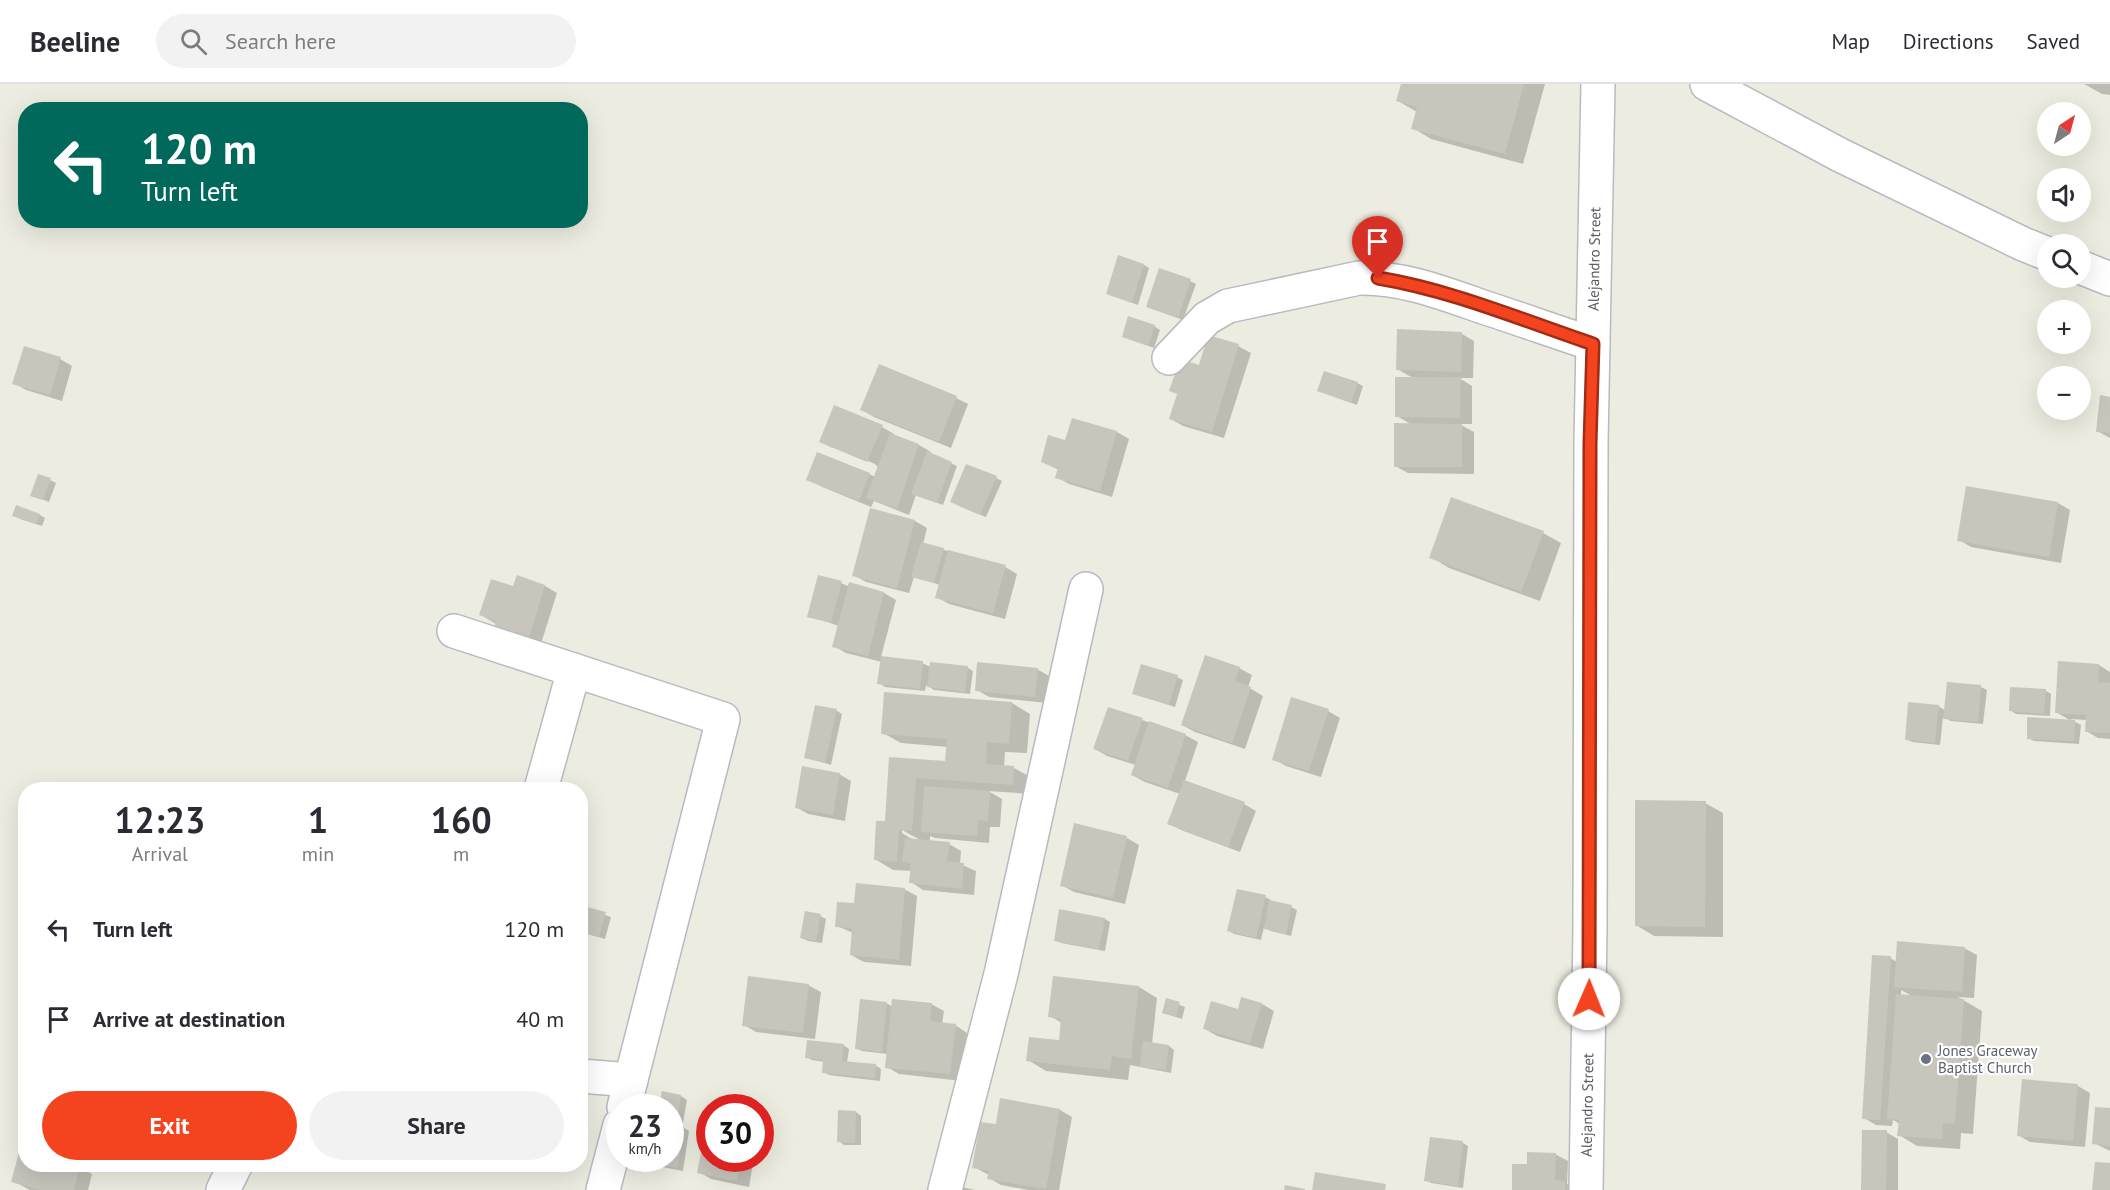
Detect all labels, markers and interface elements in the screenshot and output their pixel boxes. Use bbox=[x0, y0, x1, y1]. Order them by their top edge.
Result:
search box bbox=[156, 14, 576, 68]
text: Beeline bbox=[30, 23, 120, 60]
icon: search bbox=[177, 25, 210, 58]
text: Search here bbox=[225, 27, 336, 55]
text: Map bbox=[1831, 28, 1870, 55]
text: Directions bbox=[1903, 28, 1994, 55]
text: Saved bbox=[2027, 28, 2080, 55]
north arrow bbox=[2037, 102, 2091, 156]
map controls bbox=[2037, 102, 2091, 420]
text: 120 m bbox=[141, 121, 257, 176]
icon: left bbox=[42, 126, 120, 204]
button: sound bbox=[2037, 168, 2091, 222]
text: Turn left bbox=[141, 174, 238, 208]
street label: Alejandro Street bbox=[1584, 207, 1604, 311]
pin bbox=[1352, 216, 1403, 278]
icon: arrive bbox=[1361, 225, 1394, 258]
button: search bbox=[2037, 234, 2091, 288]
button: + bbox=[2037, 300, 2091, 354]
button: − bbox=[2037, 366, 2091, 420]
text: 12:23 bbox=[114, 796, 206, 843]
text: 1 bbox=[308, 796, 328, 843]
text: 160 bbox=[431, 796, 492, 843]
text: Arrival bbox=[132, 841, 188, 867]
text: min bbox=[302, 841, 334, 867]
text: m bbox=[453, 841, 469, 867]
icon: left bbox=[42, 913, 75, 946]
text: Turn left bbox=[93, 915, 173, 943]
text: 120 m bbox=[504, 915, 564, 943]
position arrow bbox=[1557, 967, 1621, 1031]
icon: arrive bbox=[42, 1003, 75, 1036]
text: Arrive at destination bbox=[93, 1005, 285, 1033]
text: 40 m bbox=[516, 1005, 564, 1033]
place label: Jones Graceway Baptist Church bbox=[1937, 1041, 2038, 1077]
marker: Jones Graceway Baptist Church bbox=[1919, 1052, 1933, 1066]
street label: Alejandro Street bbox=[1577, 1053, 1597, 1157]
button: Exit bbox=[42, 1091, 297, 1160]
button: Share bbox=[309, 1091, 564, 1160]
speed limit sign: 30 bbox=[696, 1094, 774, 1172]
text: 23 bbox=[628, 1106, 662, 1145]
text: km/h bbox=[629, 1139, 661, 1158]

